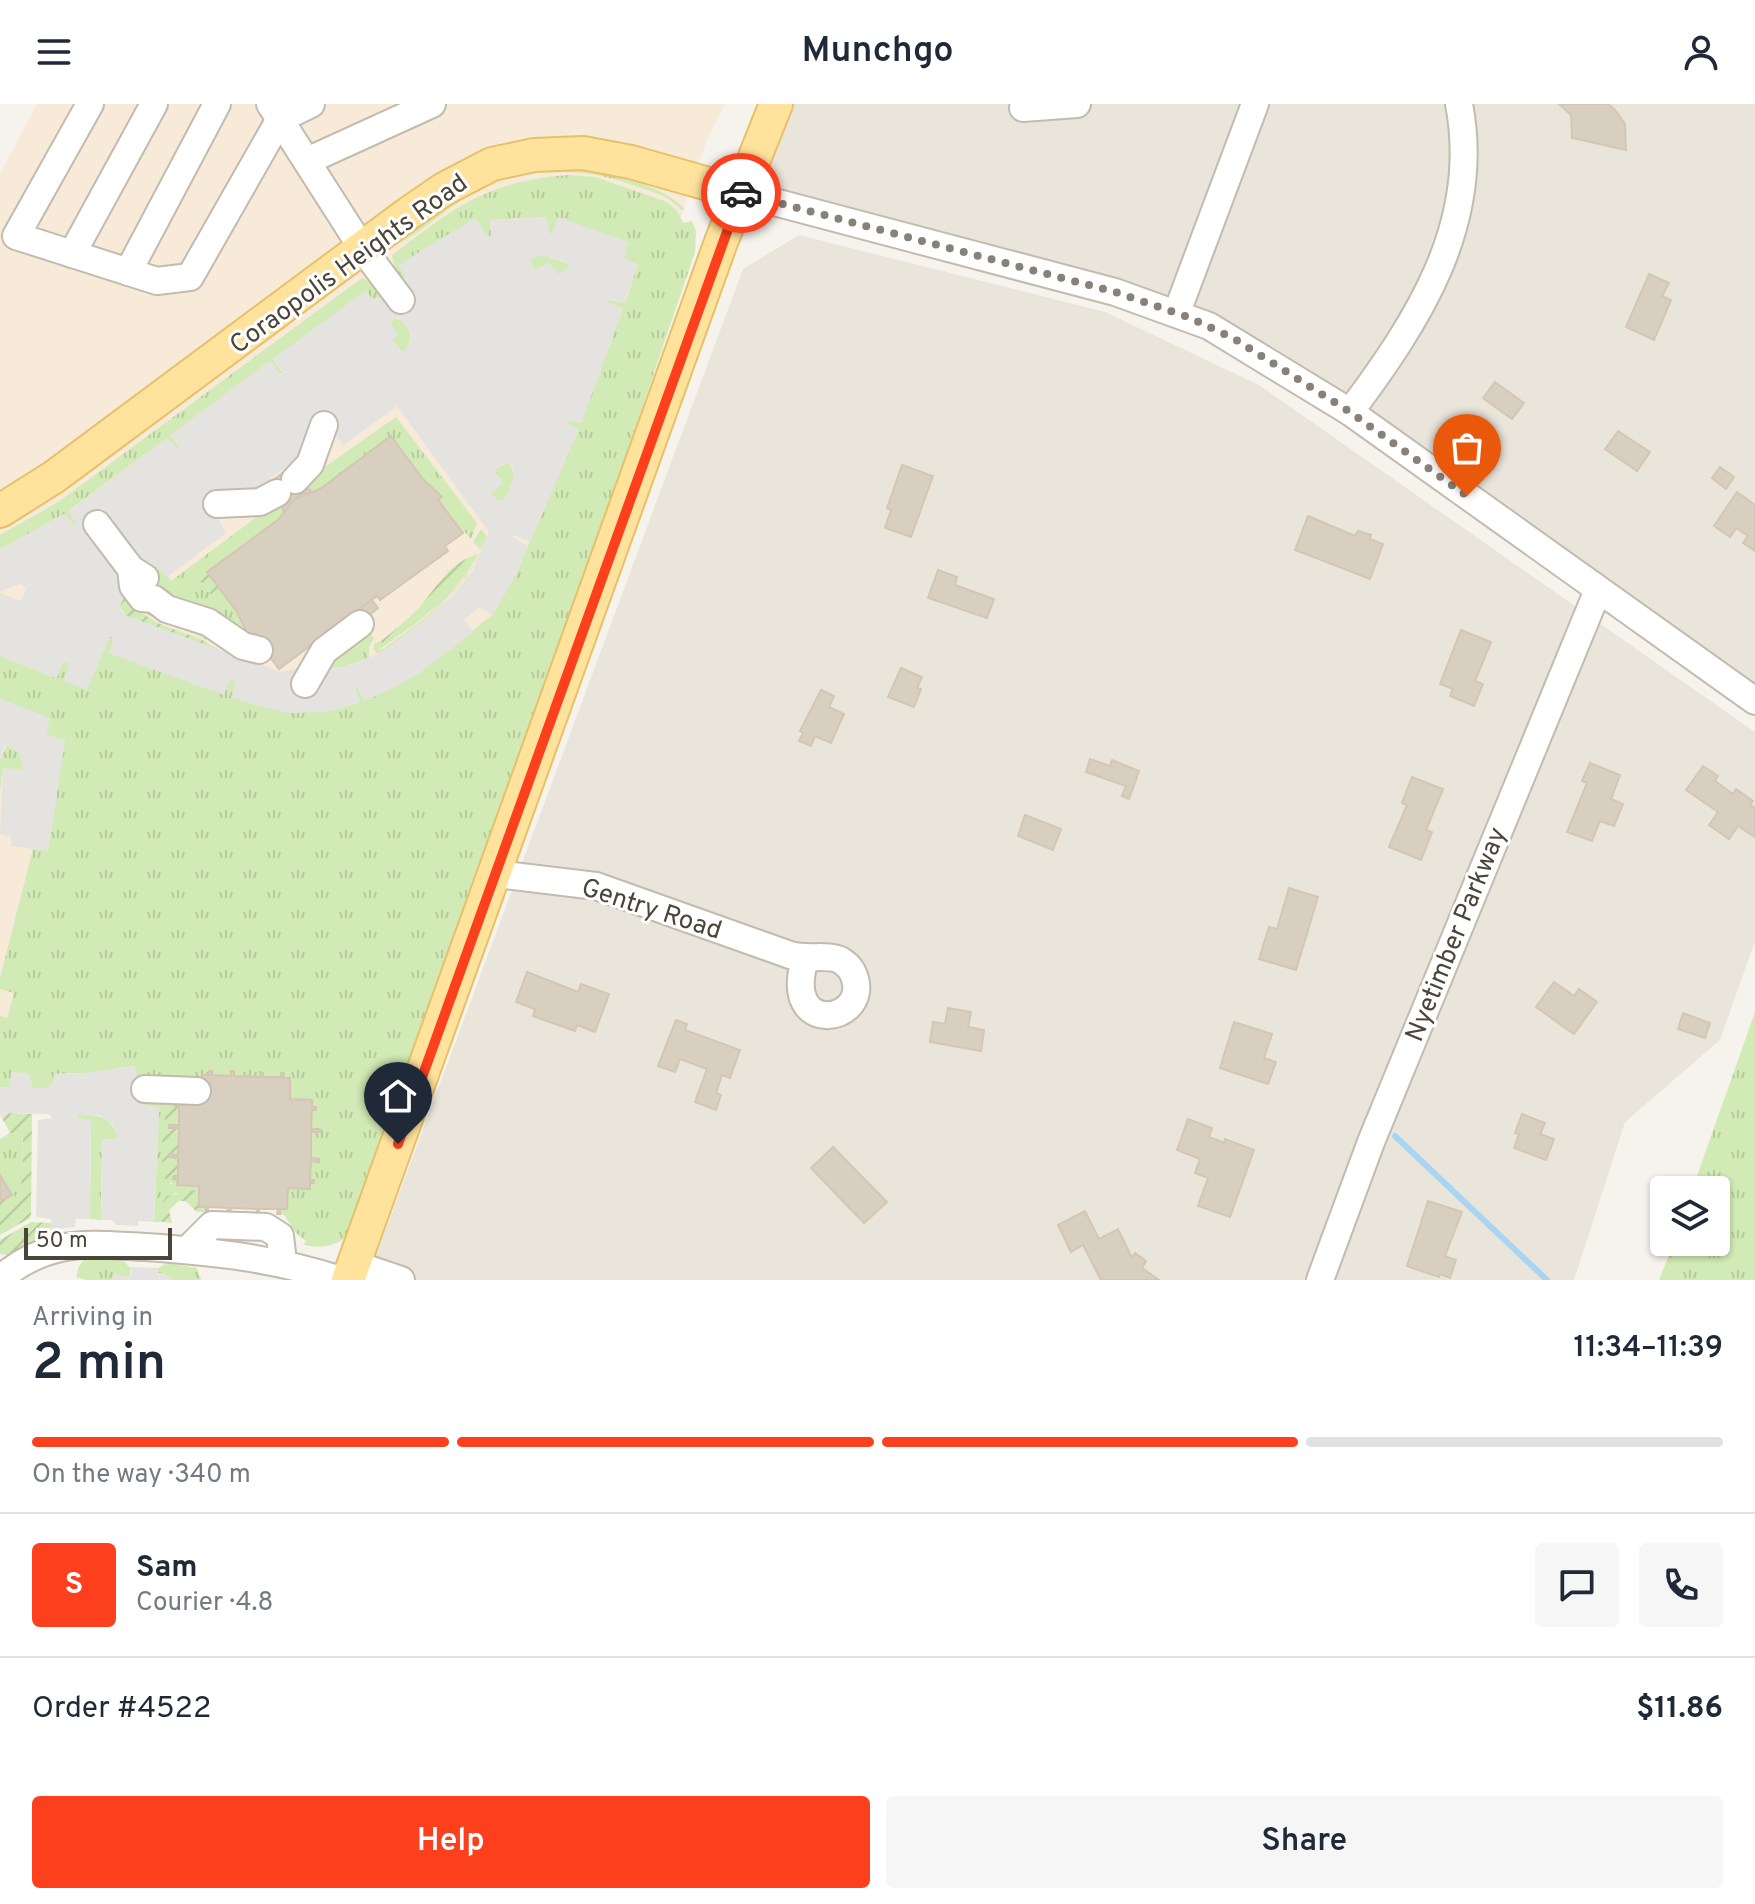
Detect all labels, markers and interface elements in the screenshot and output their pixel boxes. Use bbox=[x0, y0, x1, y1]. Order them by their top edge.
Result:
text: Munchgo bbox=[801, 29, 954, 75]
icon: menu bbox=[32, 30, 76, 74]
icon: person bbox=[1679, 30, 1723, 74]
courier bbox=[701, 153, 781, 233]
street label: Coraopolis Heights Road bbox=[224, 167, 475, 363]
icon: car bbox=[719, 171, 763, 215]
pin bbox=[1433, 414, 1501, 496]
icon: bag bbox=[1445, 426, 1489, 470]
street label: Nyetimber Parkway bbox=[1399, 823, 1515, 1047]
street label: Gentry Road bbox=[577, 872, 726, 949]
pin bbox=[364, 1062, 432, 1144]
icon: home bbox=[376, 1074, 420, 1118]
map controls bbox=[1650, 1176, 1730, 1256]
button: layers bbox=[1650, 1176, 1730, 1256]
scale bar bbox=[24, 1224, 172, 1260]
text: 50 m bbox=[36, 1228, 88, 1255]
text: Arriving in bbox=[32, 1302, 153, 1335]
text: 11:34–11:39 bbox=[1574, 1330, 1723, 1367]
text: 2 min bbox=[32, 1332, 166, 1398]
text: On the way · 340 m bbox=[32, 1459, 251, 1492]
button: chat bbox=[1535, 1543, 1619, 1627]
button: phone bbox=[1639, 1543, 1723, 1627]
text: Sam bbox=[136, 1550, 198, 1587]
text: S bbox=[65, 1567, 83, 1604]
text: Courier · 4.8 bbox=[136, 1587, 273, 1620]
text: Order #4522 bbox=[32, 1691, 211, 1728]
text: $11.86 bbox=[1636, 1691, 1723, 1728]
button: Help bbox=[32, 1796, 870, 1888]
button: Share bbox=[886, 1796, 1723, 1888]

